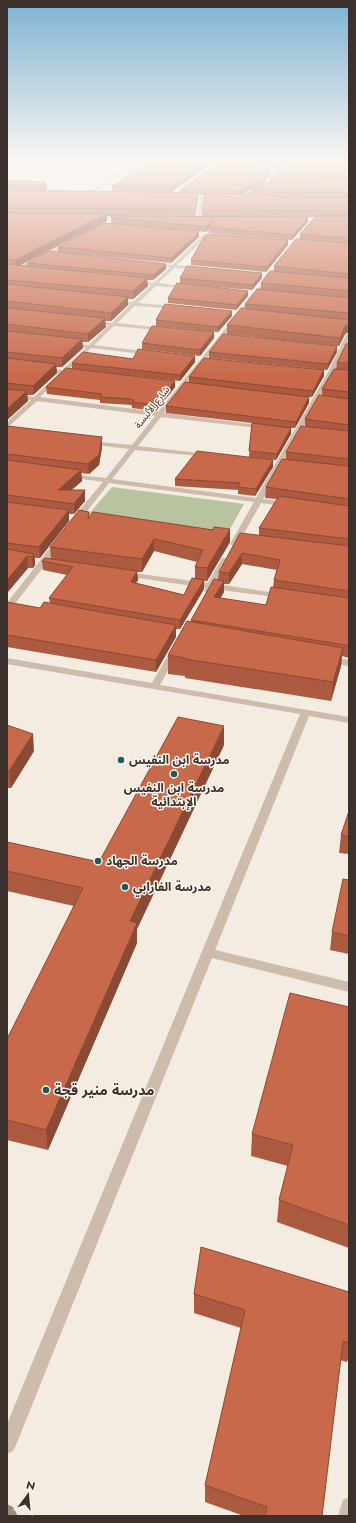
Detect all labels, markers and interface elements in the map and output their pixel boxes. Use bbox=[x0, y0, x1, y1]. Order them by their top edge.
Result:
street label: شارع الألبسة bbox=[131, 383, 173, 431]
place label: مدرسة ابن النفيس bbox=[129, 751, 229, 769]
marker: مدرسة ابن النفيس bbox=[116, 755, 126, 765]
marker: مدرسة ابن النفيس الإبتدائية bbox=[169, 769, 179, 779]
place label: مدرسة ابن النفيس الإبتدائية bbox=[124, 779, 224, 811]
place label: مدرسة الجهاد bbox=[106, 852, 178, 870]
marker: مدرسة الجهاد bbox=[93, 856, 103, 866]
place label: مدرسة الفارابي bbox=[133, 878, 211, 897]
marker: مدرسة الفارابي bbox=[120, 882, 130, 892]
place label: مدرسة منير قجة bbox=[54, 1080, 155, 1100]
marker: مدرسة منير قجة bbox=[41, 1085, 51, 1095]
north arrow bbox=[8, 1475, 48, 1515]
text: N bbox=[24, 1476, 37, 1494]

